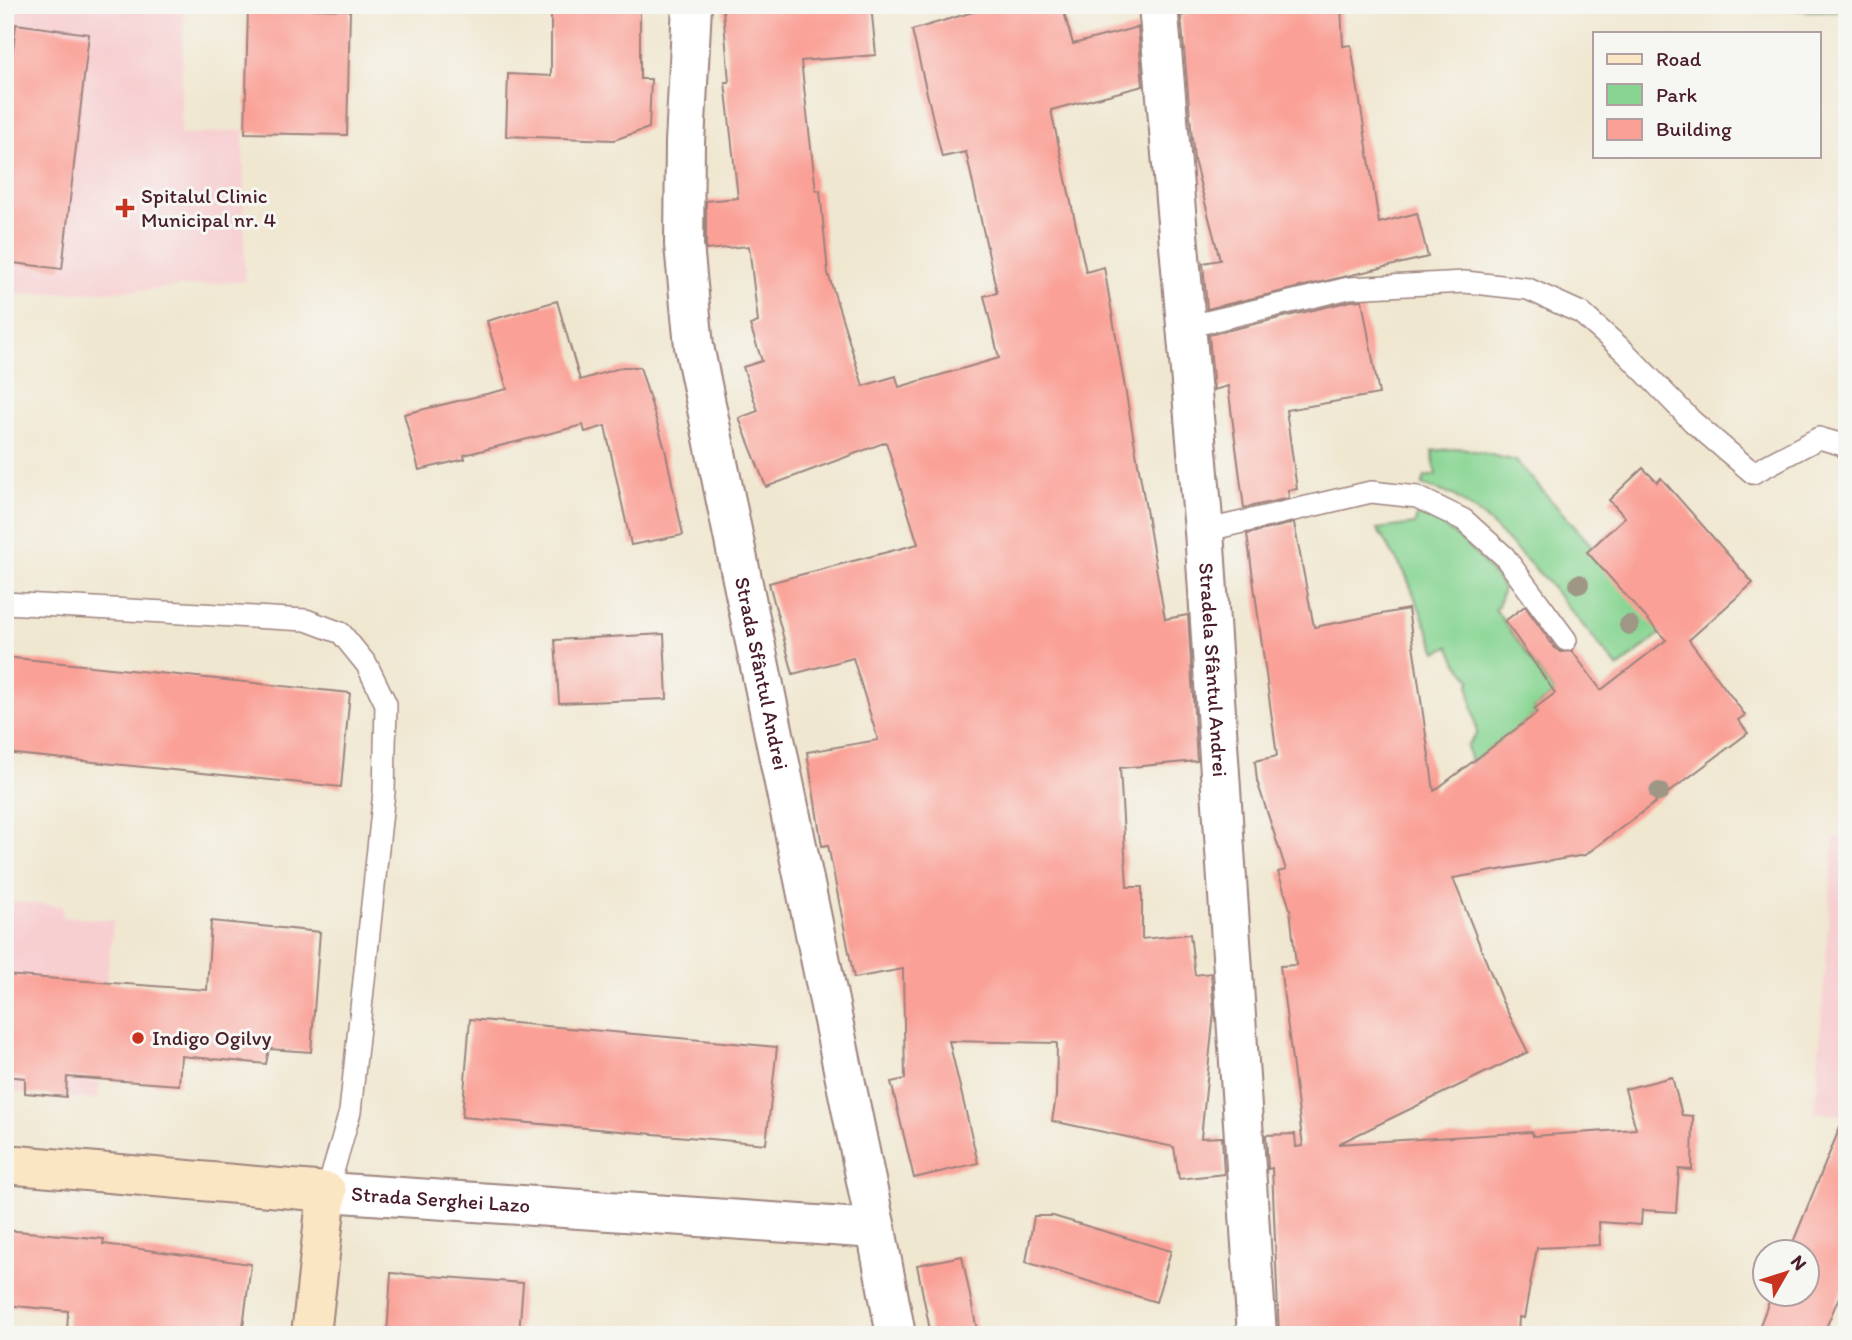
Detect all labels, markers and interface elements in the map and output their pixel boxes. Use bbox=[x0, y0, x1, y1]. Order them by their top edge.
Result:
legend bbox=[1593, 32, 1820, 158]
text: Road bbox=[1656, 46, 1702, 71]
text: Park bbox=[1656, 82, 1698, 107]
text: Building bbox=[1656, 116, 1732, 141]
place label: Spitalul Clinic Municipal nr. 4 bbox=[141, 183, 276, 232]
marker: Spitalul Clinic Municipal nr. 4 bbox=[115, 198, 135, 218]
street label: Stradela Sfântul Andrei bbox=[1194, 562, 1233, 778]
street label: Strada Sfântul Andrei bbox=[730, 575, 794, 772]
place label: Indigo Ogilvy bbox=[152, 1025, 271, 1050]
marker: Indigo Ogilvy bbox=[130, 1030, 146, 1046]
street label: Strada Serghei Lazo bbox=[351, 1181, 531, 1218]
north arrow bbox=[1750, 1238, 1820, 1308]
text: N bbox=[1786, 1250, 1812, 1275]

